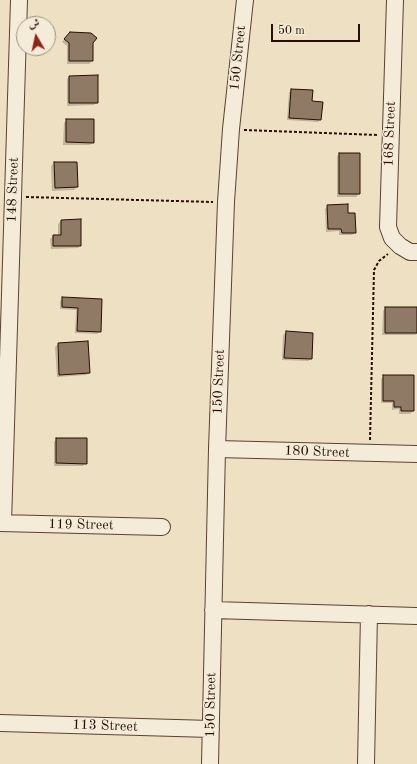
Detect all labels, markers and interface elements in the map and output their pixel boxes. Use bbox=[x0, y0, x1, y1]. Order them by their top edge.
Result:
north arrow bbox=[16, 16, 56, 56]
scale bar bbox=[273, 16, 362, 42]
text: ش bbox=[28, 18, 40, 31]
street label: 150 Street bbox=[226, 25, 250, 91]
text: 50 m bbox=[278, 25, 305, 37]
street label: 168 Street bbox=[380, 101, 400, 167]
street label: 148 Street bbox=[3, 157, 23, 223]
street label: 150 Street bbox=[209, 349, 229, 415]
street label: 180 Street bbox=[284, 442, 350, 462]
street label: 119 Street bbox=[48, 516, 114, 534]
street label: 150 Street bbox=[202, 672, 220, 738]
street label: 113 Street bbox=[72, 716, 138, 736]

